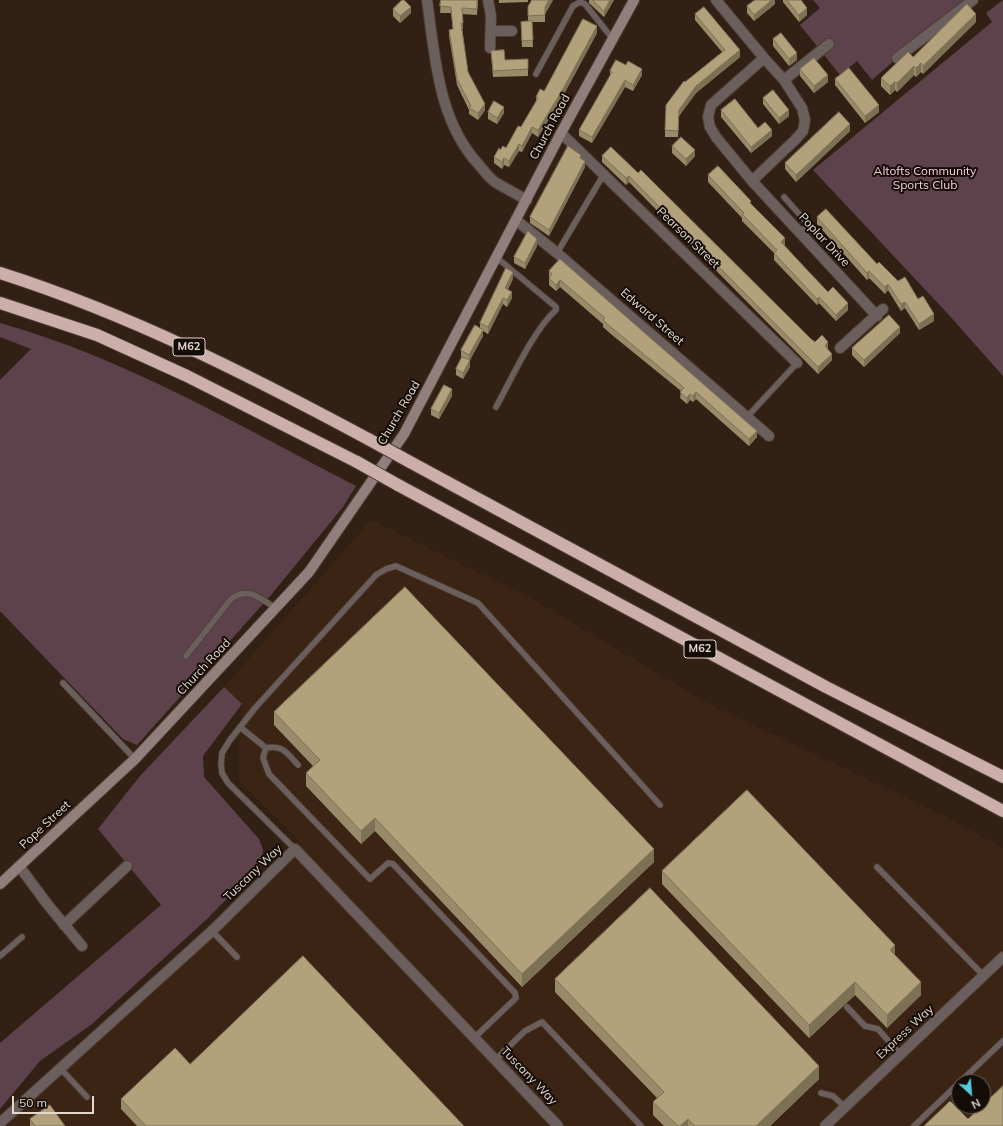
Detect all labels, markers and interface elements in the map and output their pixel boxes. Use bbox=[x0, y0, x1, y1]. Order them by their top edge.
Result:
street label: Church Road bbox=[527, 92, 573, 162]
park label: Altofts Community Sports Club bbox=[874, 164, 976, 192]
street label: Pearson Street bbox=[654, 204, 722, 272]
street label: Poplar Drive bbox=[796, 210, 852, 270]
street label: Edward Street bbox=[617, 285, 687, 349]
road number: M62 bbox=[173, 338, 205, 356]
street label: Church Road bbox=[375, 378, 423, 448]
street label: Church Road bbox=[174, 636, 234, 698]
road number: M62 bbox=[684, 640, 716, 658]
street label: Pope Street bbox=[17, 798, 73, 852]
street label: Tuscany Way bbox=[221, 842, 285, 904]
street label: Express Way bbox=[874, 1002, 936, 1062]
street label: Tuscany Way bbox=[498, 1044, 560, 1108]
north arrow bbox=[951, 1074, 991, 1114]
scale bar bbox=[14, 1088, 96, 1114]
text: 50 m bbox=[19, 1095, 47, 1110]
text: N bbox=[969, 1096, 983, 1112]

